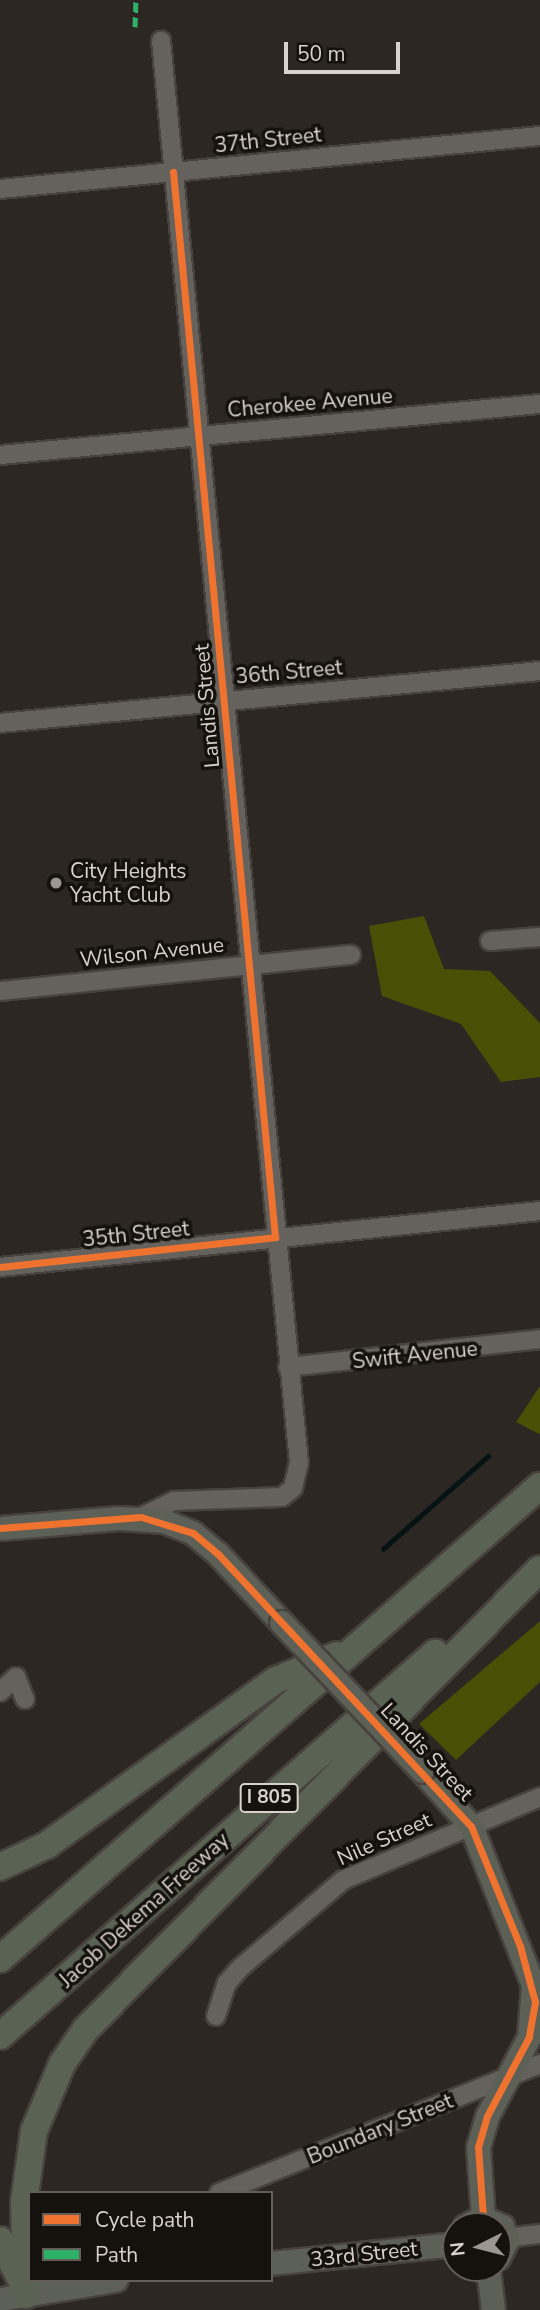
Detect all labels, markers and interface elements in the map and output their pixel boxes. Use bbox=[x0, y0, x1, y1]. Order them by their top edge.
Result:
scale bar bbox=[288, 28, 404, 72]
text: 50 m bbox=[297, 40, 346, 68]
street label: 37th Street bbox=[213, 122, 323, 158]
street label: Cherokee Avenue bbox=[226, 383, 394, 423]
street label: Landis Street bbox=[189, 643, 225, 769]
street label: 36th Street bbox=[235, 655, 343, 689]
place label: City Heights Yacht Club bbox=[70, 858, 186, 908]
marker: City Heights Yacht Club bbox=[48, 875, 64, 891]
street label: Wilson Avenue bbox=[79, 932, 225, 972]
street label: 35th Street bbox=[81, 1216, 191, 1252]
street label: Swift Avenue bbox=[351, 1336, 479, 1374]
street label: Landis Street bbox=[375, 1698, 479, 1806]
road number: I 805 bbox=[239, 1782, 299, 1814]
street label: Nile Street bbox=[333, 1807, 435, 1871]
street label: Jacob Dekema Freeway bbox=[54, 1827, 234, 1993]
street label: Boundary Street bbox=[304, 2088, 456, 2170]
legend bbox=[28, 2191, 273, 2282]
text: Cycle path bbox=[95, 2206, 194, 2234]
north arrow bbox=[442, 2212, 512, 2282]
street label: 33rd Street bbox=[309, 2236, 419, 2272]
text: Path bbox=[95, 2241, 138, 2269]
text: N bbox=[444, 2241, 472, 2257]

